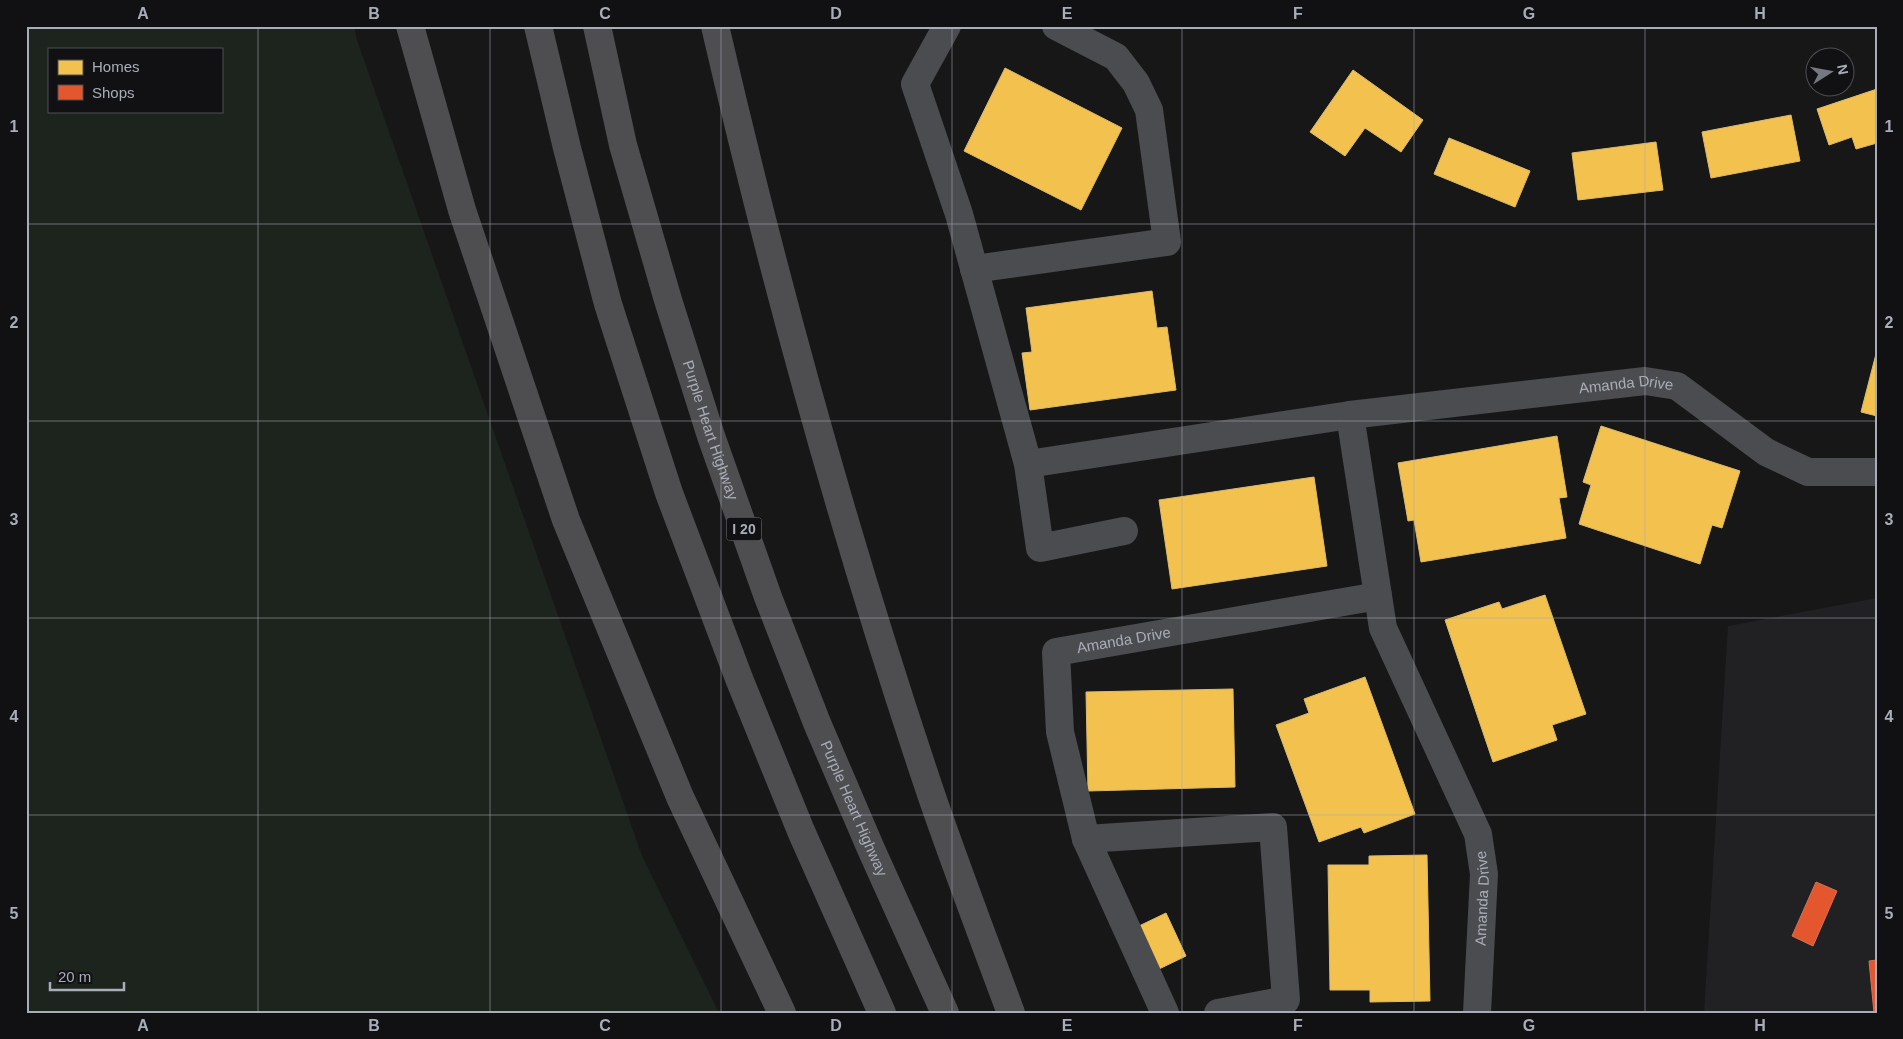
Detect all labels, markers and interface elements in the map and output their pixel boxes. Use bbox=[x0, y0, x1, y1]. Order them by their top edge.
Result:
text: A bbox=[137, 5, 149, 22]
text: B bbox=[368, 5, 380, 22]
text: C bbox=[599, 5, 611, 22]
text: D bbox=[830, 5, 842, 22]
text: E bbox=[1062, 5, 1073, 22]
text: F bbox=[1293, 5, 1303, 22]
text: G bbox=[1523, 5, 1535, 22]
text: H bbox=[1754, 5, 1766, 22]
legend bbox=[48, 48, 222, 112]
north arrow bbox=[1806, 48, 1856, 98]
text: Homes bbox=[92, 58, 140, 75]
text: N bbox=[1834, 63, 1852, 76]
text: Shops bbox=[92, 84, 135, 101]
text: 1 bbox=[10, 118, 19, 135]
text: 1 bbox=[1885, 118, 1894, 135]
text: 2 bbox=[10, 314, 19, 331]
text: 2 bbox=[1885, 314, 1894, 331]
street label: Purple Heart Highway bbox=[680, 358, 742, 502]
street label: Amanda Drive bbox=[1578, 372, 1675, 397]
text: 3 bbox=[10, 511, 19, 528]
text: 3 bbox=[1885, 511, 1894, 528]
road number: I 20 bbox=[726, 518, 762, 540]
street label: Amanda Drive bbox=[1075, 623, 1172, 656]
text: 4 bbox=[10, 708, 19, 725]
text: 4 bbox=[1885, 708, 1894, 725]
street label: Purple Heart Highway bbox=[818, 738, 891, 879]
street label: Amanda Drive bbox=[1471, 850, 1492, 946]
text: 5 bbox=[10, 905, 19, 922]
text: 5 bbox=[1885, 905, 1894, 922]
scale bar bbox=[50, 959, 124, 991]
text: 20 m bbox=[58, 968, 91, 985]
text: A bbox=[137, 1017, 149, 1034]
text: B bbox=[368, 1017, 380, 1034]
text: C bbox=[599, 1017, 611, 1034]
text: D bbox=[830, 1017, 842, 1034]
text: E bbox=[1062, 1017, 1073, 1034]
text: F bbox=[1293, 1017, 1303, 1034]
text: G bbox=[1523, 1017, 1535, 1034]
text: H bbox=[1754, 1017, 1766, 1034]

